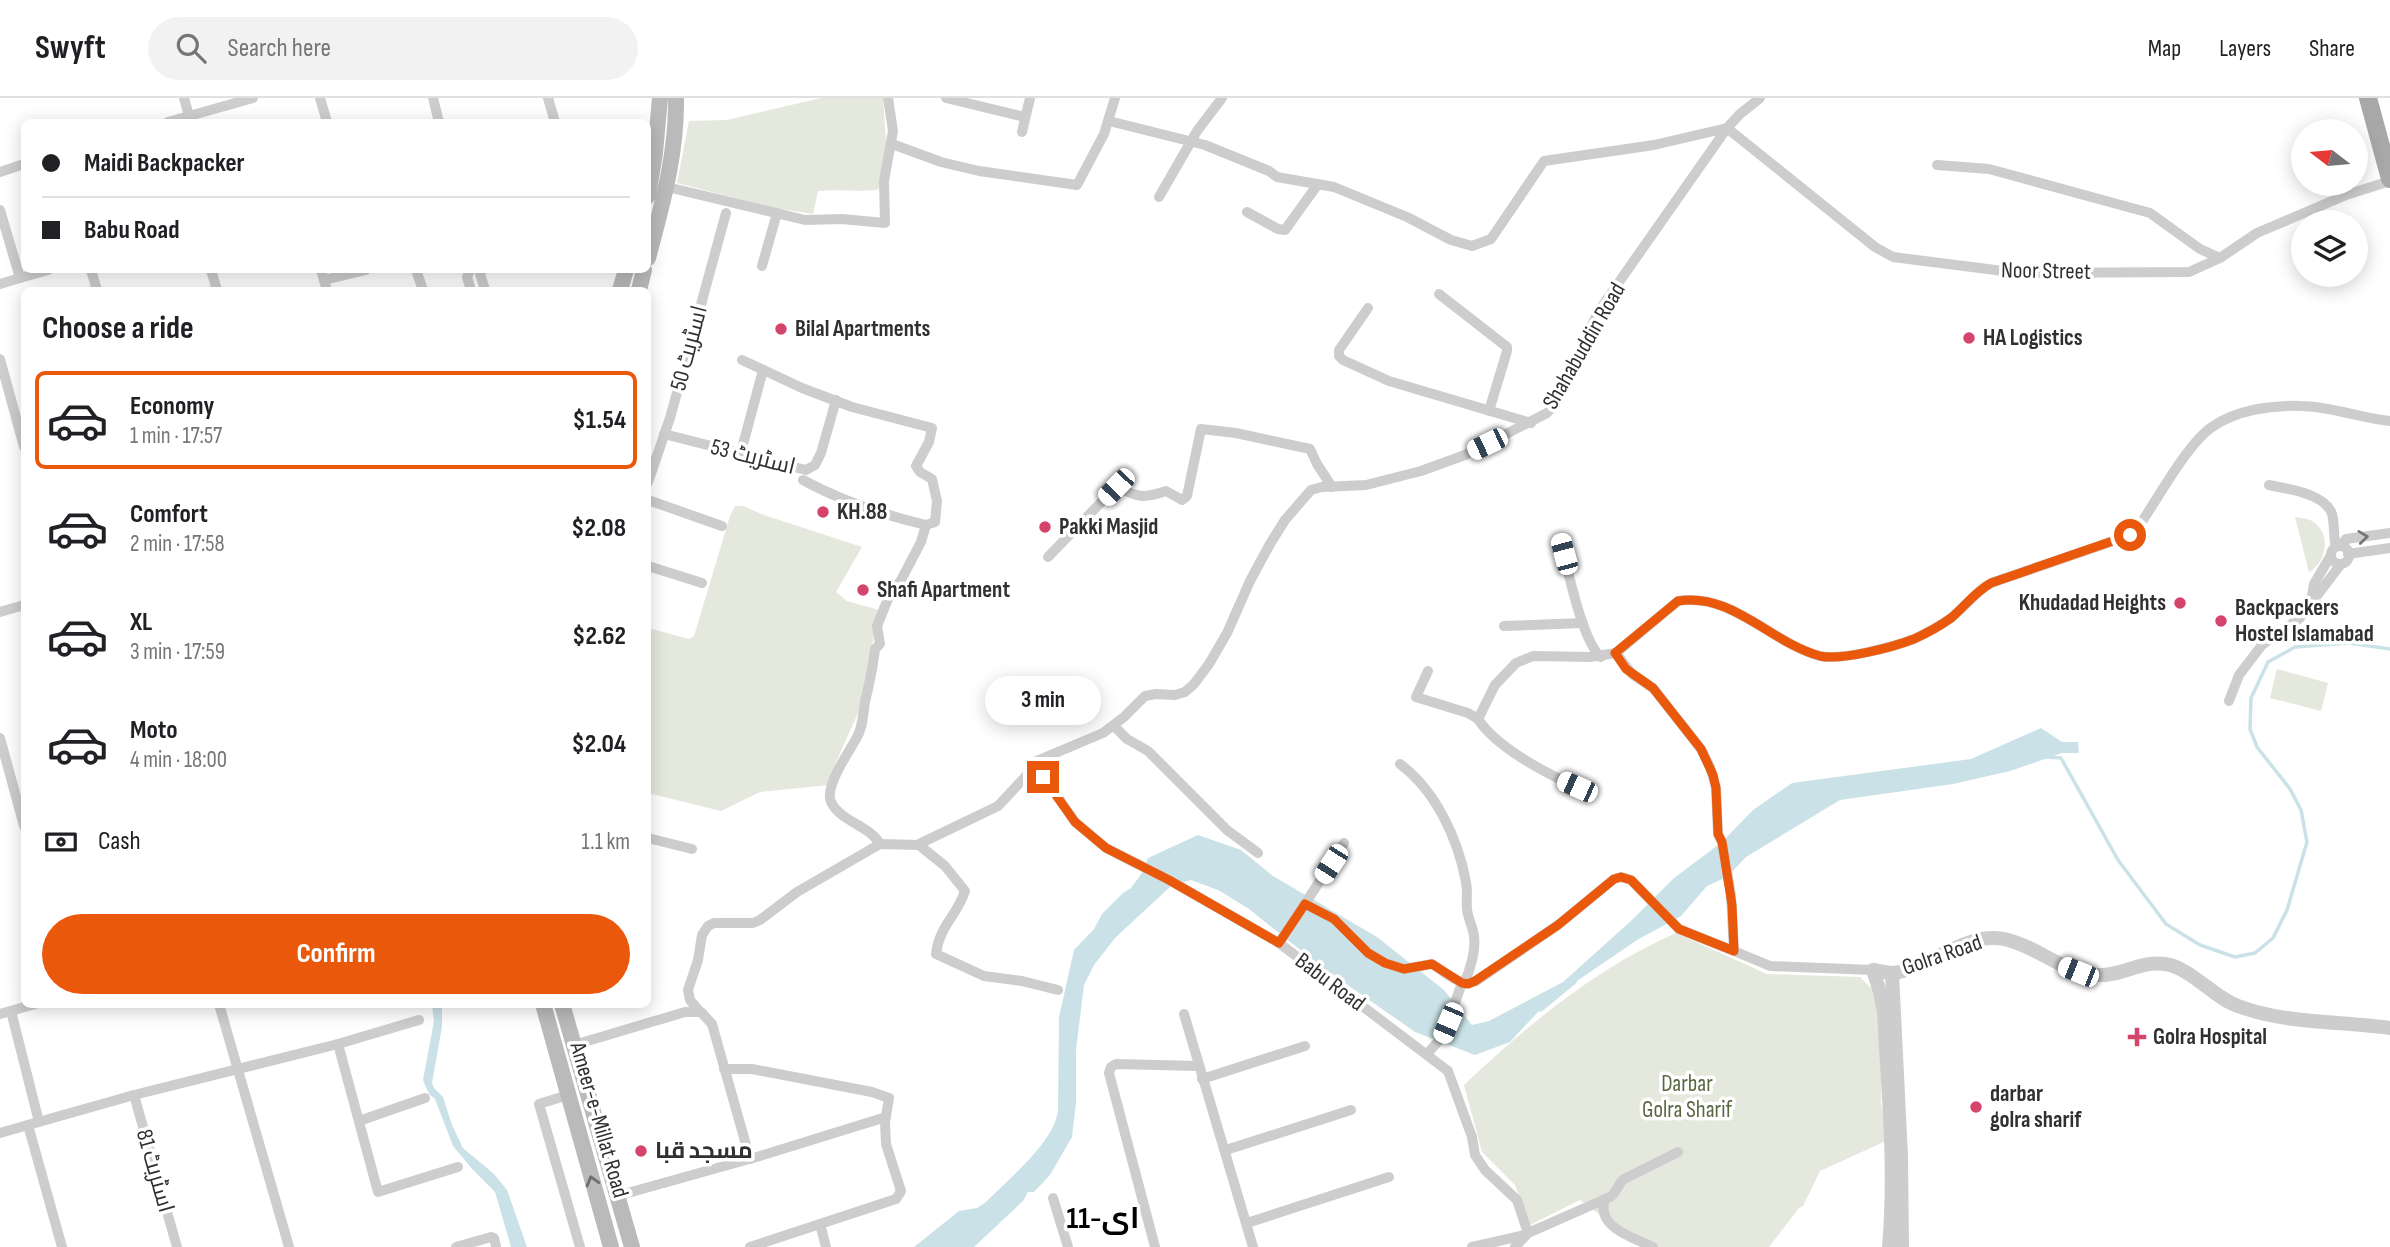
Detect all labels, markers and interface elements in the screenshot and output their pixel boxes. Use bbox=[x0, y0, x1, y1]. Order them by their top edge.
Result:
search box bbox=[148, 17, 638, 80]
text: Swyft bbox=[35, 28, 106, 68]
icon: search bbox=[172, 29, 210, 67]
text: Search here bbox=[228, 33, 331, 64]
text: Map bbox=[2148, 34, 2181, 63]
text: Layers bbox=[2219, 34, 2271, 63]
text: Share bbox=[2309, 34, 2355, 63]
north arrow bbox=[2291, 119, 2368, 196]
map controls bbox=[2291, 119, 2368, 287]
text: Maidi Backpacker bbox=[84, 148, 245, 179]
button: layers bbox=[2291, 210, 2368, 287]
text: Babu Road bbox=[84, 215, 180, 246]
street label: Noor Street bbox=[2001, 256, 2091, 286]
street label: Shahabuddin Road bbox=[1536, 278, 1632, 414]
street label: اسٹریٹ 50 bbox=[664, 302, 714, 394]
text: Choose a ride bbox=[42, 309, 194, 348]
place label: Bilal Apartments bbox=[795, 315, 931, 343]
marker: Bilal Apartments bbox=[773, 321, 789, 337]
place label: HA Logistics bbox=[1983, 324, 2083, 352]
marker: HA Logistics bbox=[1961, 330, 1977, 346]
icon: car bbox=[46, 389, 109, 452]
text: Economy bbox=[130, 391, 214, 422]
text: $1.54 bbox=[572, 405, 626, 436]
text: 1 min · 17:57 bbox=[130, 422, 222, 450]
car bbox=[1464, 425, 1511, 463]
street label: اسٹریٹ 53 bbox=[708, 433, 798, 481]
car bbox=[1094, 465, 1139, 509]
icon: car bbox=[46, 497, 109, 560]
place label: KH.88 bbox=[837, 498, 888, 526]
text: Comfort bbox=[130, 499, 208, 530]
marker: KH.88 bbox=[815, 504, 831, 520]
text: $2.08 bbox=[571, 513, 626, 544]
place label: Pakki Masjid bbox=[1059, 513, 1158, 541]
marker: Pakki Masjid bbox=[1037, 519, 1053, 535]
route start bbox=[2114, 519, 2146, 551]
one-way arrow bbox=[2357, 529, 2369, 544]
text: 2 min · 17:58 bbox=[130, 530, 225, 558]
car bbox=[1549, 531, 1580, 577]
place label: Shafi Apartment bbox=[877, 576, 1010, 604]
marker: Shafi Apartment bbox=[855, 582, 871, 598]
place label: Khudadad Heights bbox=[2019, 589, 2166, 617]
place label: Backpackers Hostel Islamabad bbox=[2235, 594, 2374, 648]
marker: Khudadad Heights bbox=[2172, 595, 2188, 611]
icon: car bbox=[46, 605, 109, 668]
text: XL bbox=[130, 607, 152, 638]
marker: Backpackers Hostel Islamabad bbox=[2213, 613, 2229, 629]
text: $2.62 bbox=[572, 621, 626, 652]
text: 3 min · 17:59 bbox=[130, 638, 225, 666]
callout: 3 min bbox=[985, 676, 1101, 724]
text: 3 min bbox=[1021, 686, 1065, 714]
icon: car bbox=[46, 713, 109, 776]
text: Moto bbox=[130, 715, 178, 746]
text: $2.04 bbox=[572, 729, 626, 760]
text: 4 min · 18:00 bbox=[130, 746, 227, 774]
route end bbox=[1027, 761, 1059, 793]
car bbox=[1554, 769, 1601, 805]
icon: cash bbox=[42, 823, 80, 861]
text: Cash bbox=[98, 826, 141, 857]
text: 1.1 km bbox=[581, 828, 630, 856]
car bbox=[1311, 841, 1352, 887]
button: Confirm bbox=[42, 914, 630, 994]
street label: Golra Road bbox=[1898, 928, 1986, 982]
street label: Babu Road bbox=[1290, 947, 1370, 1017]
car bbox=[2055, 954, 2102, 990]
car bbox=[1431, 1000, 1466, 1046]
place label: Golra Hospital bbox=[2153, 1023, 2267, 1051]
marker: Golra Hospital bbox=[2127, 1027, 2147, 1047]
street label: Ameer-e-Millat Road bbox=[563, 1038, 635, 1201]
park label: Darbar Golra Sharif bbox=[1642, 1070, 1732, 1124]
place label: darbar golra sharif bbox=[1990, 1080, 2082, 1134]
marker: darbar golra sharif bbox=[1968, 1099, 1984, 1115]
street label: اسٹریٹ 81 bbox=[130, 1126, 180, 1216]
place label: مسجد قبا bbox=[655, 1137, 753, 1165]
marker: مسجد قبا bbox=[633, 1143, 649, 1159]
one-way arrow bbox=[586, 1176, 600, 1188]
district label: ای-11 bbox=[1067, 1201, 1139, 1237]

